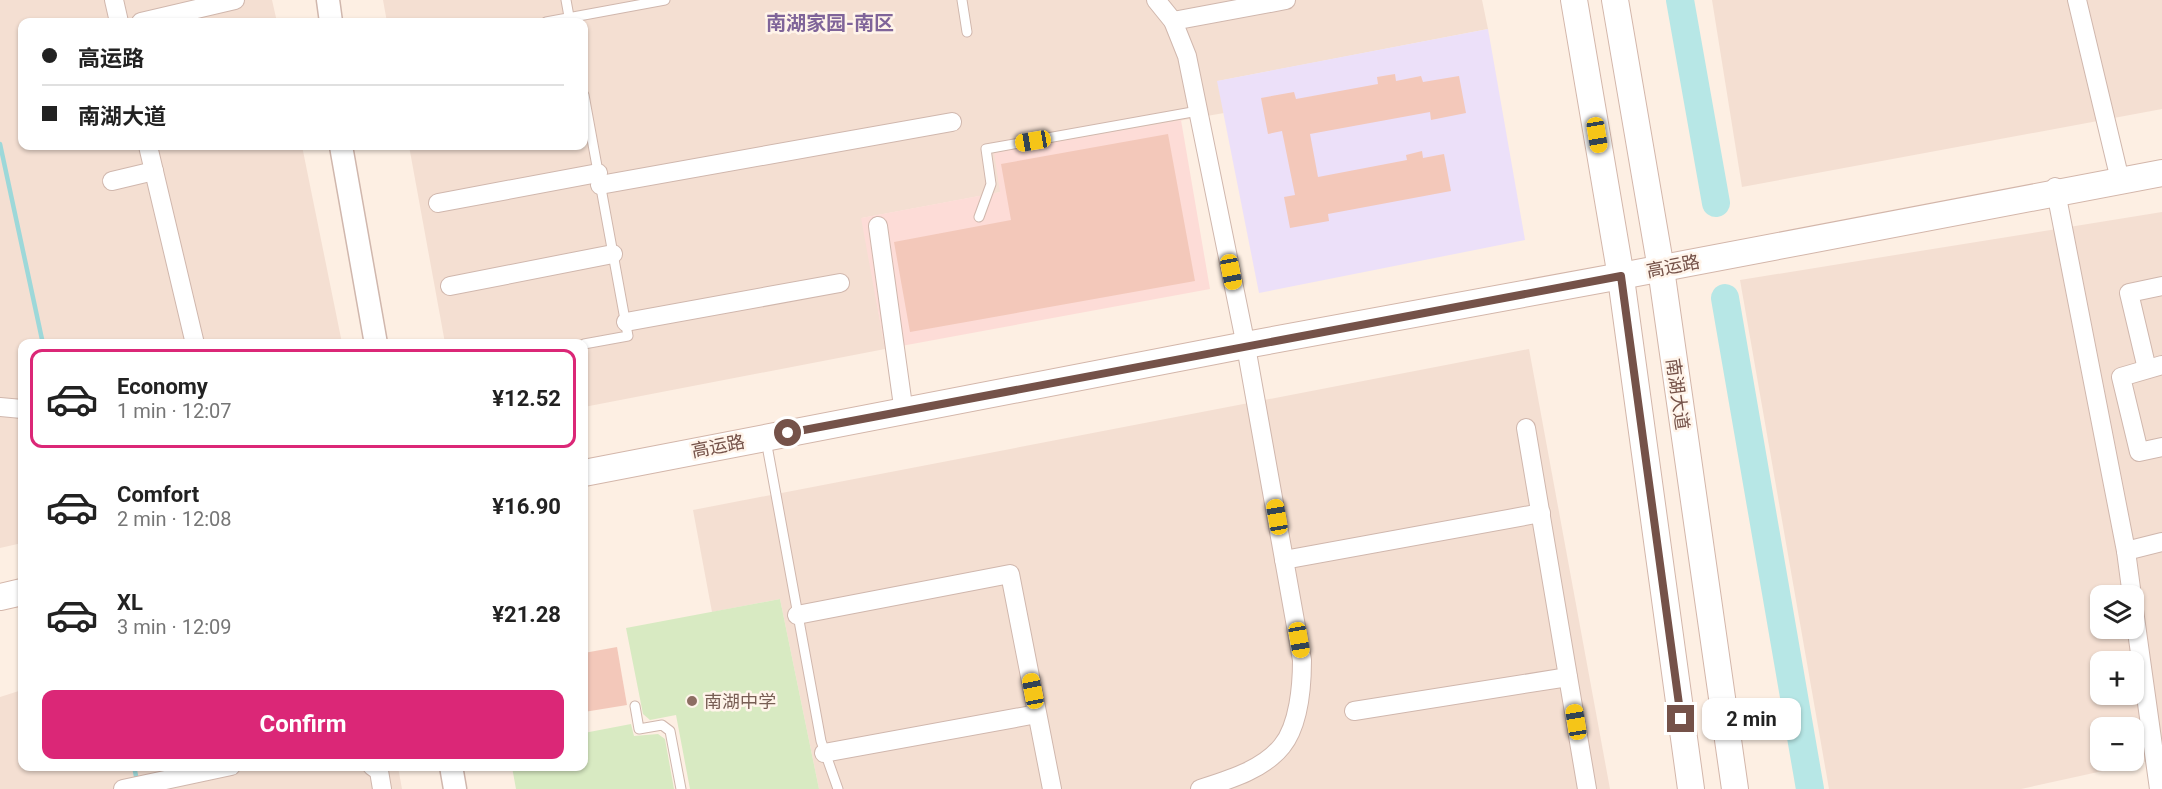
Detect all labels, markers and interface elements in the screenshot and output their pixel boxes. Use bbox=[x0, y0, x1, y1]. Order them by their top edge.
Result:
district label: 南湖家园-南区 bbox=[766, 11, 894, 35]
text: 高运路 bbox=[78, 46, 144, 71]
text: 南湖大道 bbox=[78, 104, 166, 129]
car bbox=[1585, 116, 1609, 154]
car bbox=[1014, 129, 1052, 153]
street label: 高运路 bbox=[1644, 251, 1702, 281]
car bbox=[1219, 253, 1243, 291]
street label: 南湖大道 bbox=[1663, 357, 1693, 431]
icon: car bbox=[45, 372, 99, 426]
text: Economy bbox=[117, 374, 208, 399]
text: ¥12.52 bbox=[492, 386, 561, 411]
text: 1 min · 12:07 bbox=[117, 399, 232, 423]
route start bbox=[774, 419, 801, 446]
street label: 高运路 bbox=[689, 431, 747, 461]
icon: car bbox=[45, 480, 99, 534]
text: Comfort bbox=[117, 482, 199, 507]
text: ¥16.90 bbox=[492, 494, 561, 519]
car bbox=[1265, 498, 1289, 536]
text: 2 min · 12:08 bbox=[117, 507, 232, 531]
map controls bbox=[2090, 585, 2144, 771]
button: layers bbox=[2090, 585, 2144, 639]
icon: car bbox=[45, 588, 99, 642]
text: XL bbox=[117, 590, 143, 615]
text: ¥21.28 bbox=[492, 602, 561, 627]
text: 3 min · 12:09 bbox=[117, 615, 232, 639]
car bbox=[1287, 621, 1311, 659]
button: + bbox=[2090, 651, 2144, 705]
car bbox=[1021, 672, 1045, 710]
button: Confirm bbox=[42, 690, 564, 759]
place label: 南湖中学 bbox=[704, 691, 776, 712]
marker: 南湖中学 bbox=[685, 694, 699, 708]
callout: 2 min bbox=[1702, 698, 1801, 740]
car bbox=[1564, 703, 1588, 741]
route end bbox=[1667, 705, 1694, 732]
text: 2 min bbox=[1726, 707, 1777, 731]
button: − bbox=[2090, 717, 2144, 771]

